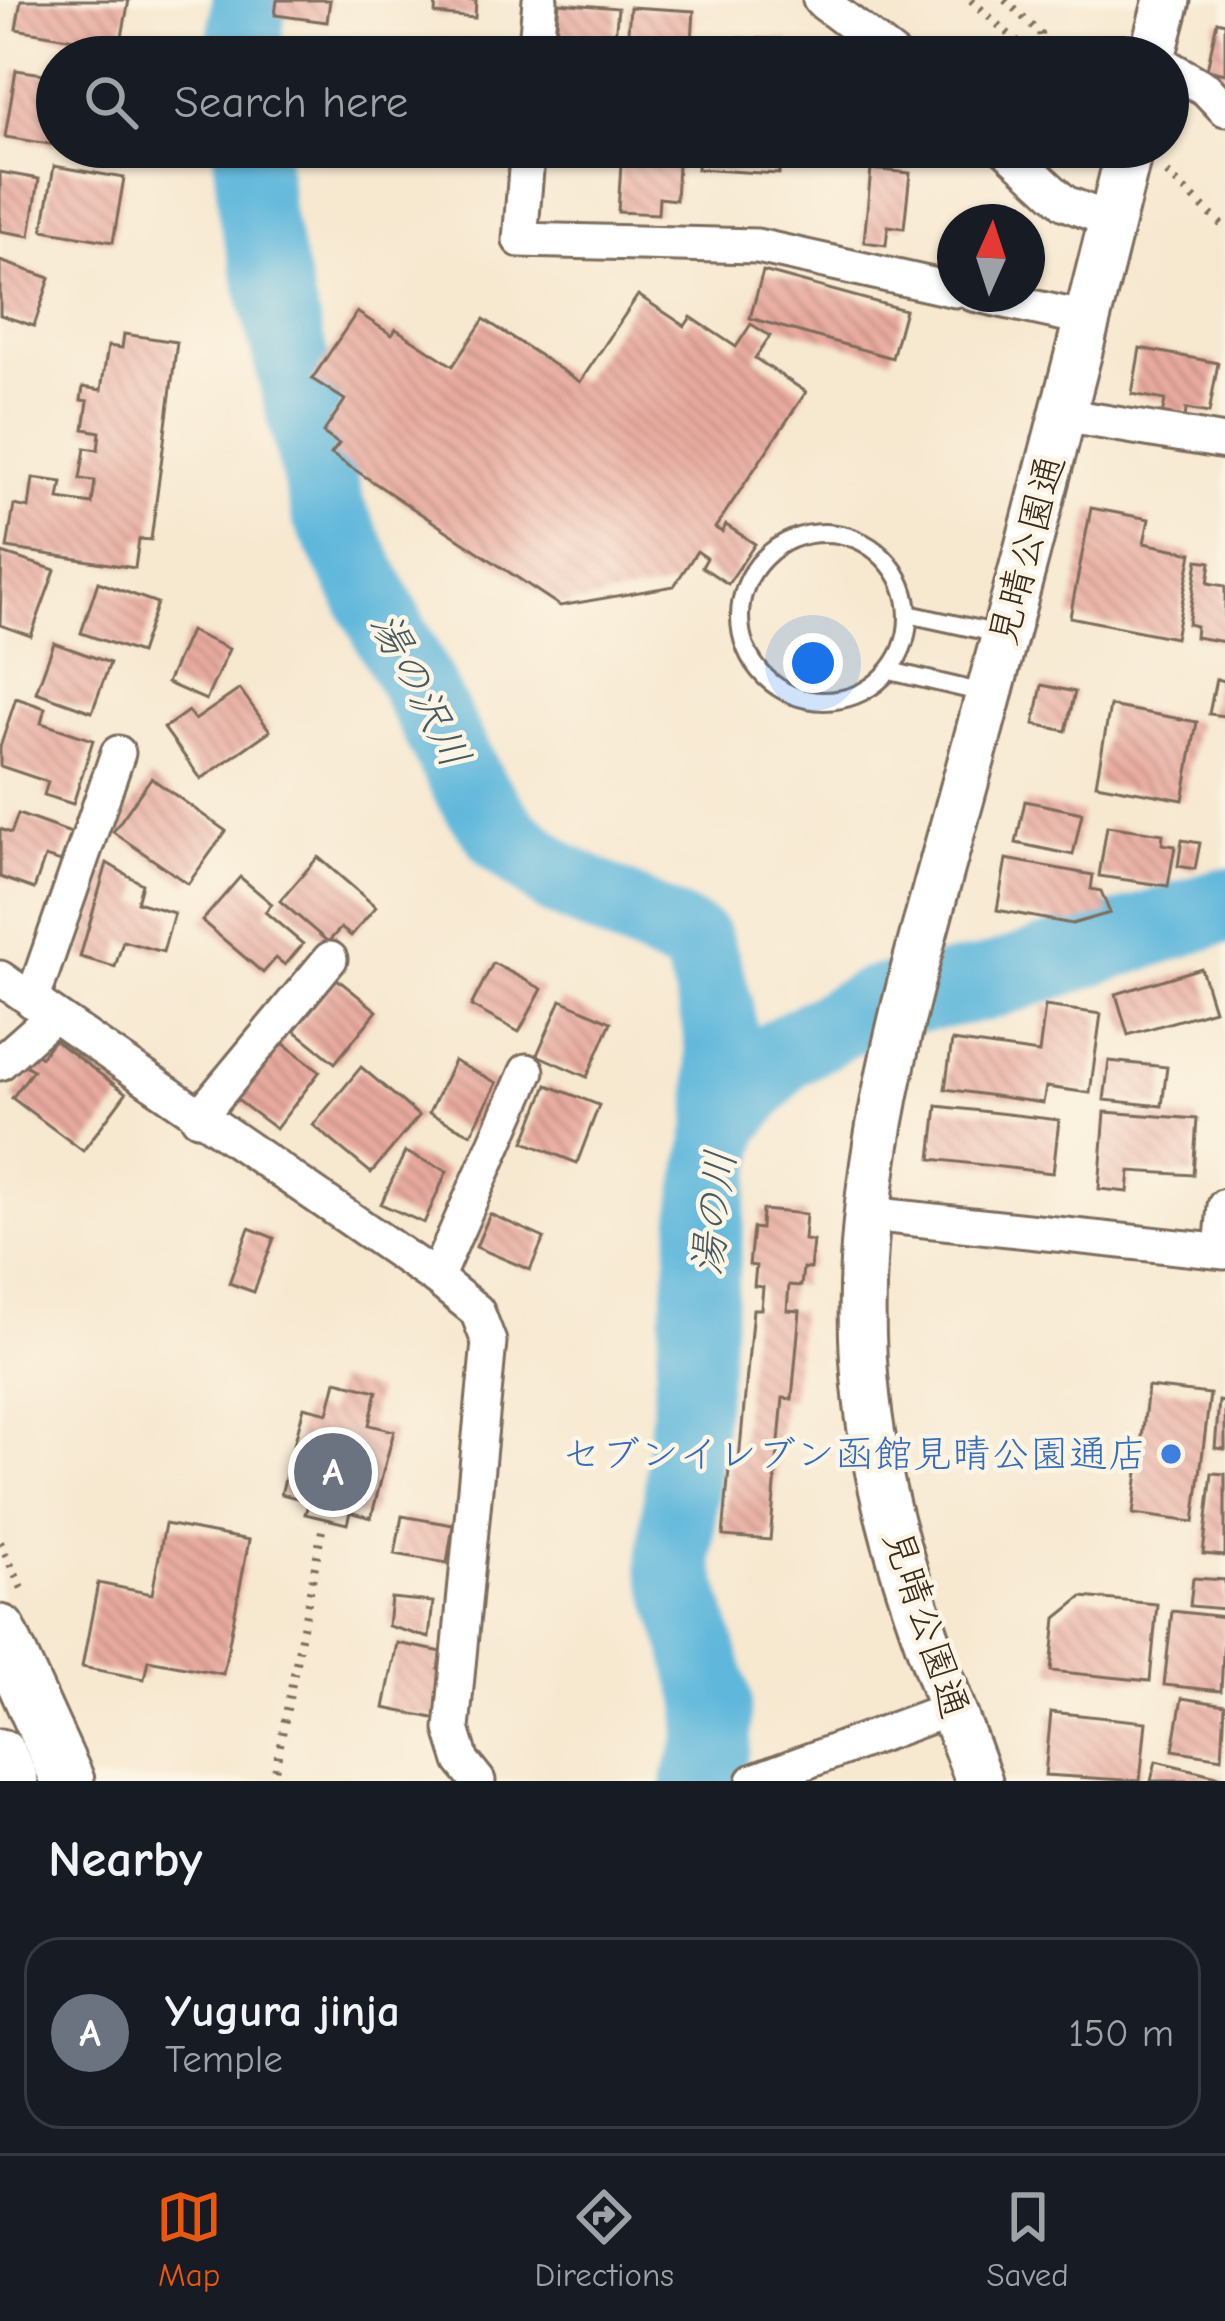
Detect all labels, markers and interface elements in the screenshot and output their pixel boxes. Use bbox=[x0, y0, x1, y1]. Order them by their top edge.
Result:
search box bbox=[36, 36, 1189, 168]
icon: search bbox=[78, 69, 144, 135]
text: Search here bbox=[174, 76, 408, 128]
north arrow bbox=[937, 204, 1045, 312]
street label: 見晴公園通 bbox=[980, 450, 1074, 650]
water label: 湯の沢川 bbox=[360, 604, 480, 776]
your location bbox=[783, 633, 843, 693]
water label: 湯の川 bbox=[682, 1147, 746, 1279]
pin: A bbox=[294, 1427, 372, 1517]
place label: セブンイレブン函館見晴公園通店 bbox=[562, 1432, 1147, 1477]
marker: セブンイレブン函館見晴公園通店 bbox=[1158, 1441, 1184, 1467]
street label: 見晴公園通 bbox=[874, 1524, 978, 1724]
text: Nearby bbox=[48, 1830, 202, 1889]
text: Yugura jinja bbox=[165, 1985, 400, 2037]
text: A bbox=[79, 2011, 101, 2056]
text: 150 m bbox=[1068, 2011, 1174, 2056]
text: Temple bbox=[165, 2037, 283, 2082]
tab: Map bbox=[156, 2184, 222, 2294]
tab: Directions bbox=[535, 2184, 674, 2294]
tab: Saved bbox=[986, 2184, 1069, 2294]

